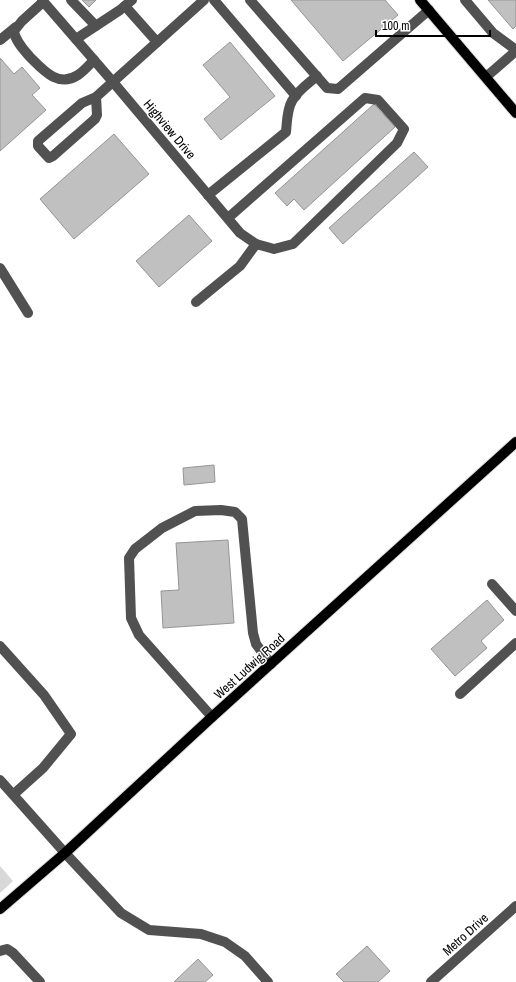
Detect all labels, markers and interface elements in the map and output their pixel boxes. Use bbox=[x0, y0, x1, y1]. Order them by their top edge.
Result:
scale bar bbox=[376, 12, 490, 38]
text: 100 m bbox=[382, 18, 409, 34]
street label: Highview Drive bbox=[140, 96, 200, 163]
street label: West Ludwig Road bbox=[210, 630, 288, 703]
street label: Metro Drive bbox=[439, 909, 492, 959]

